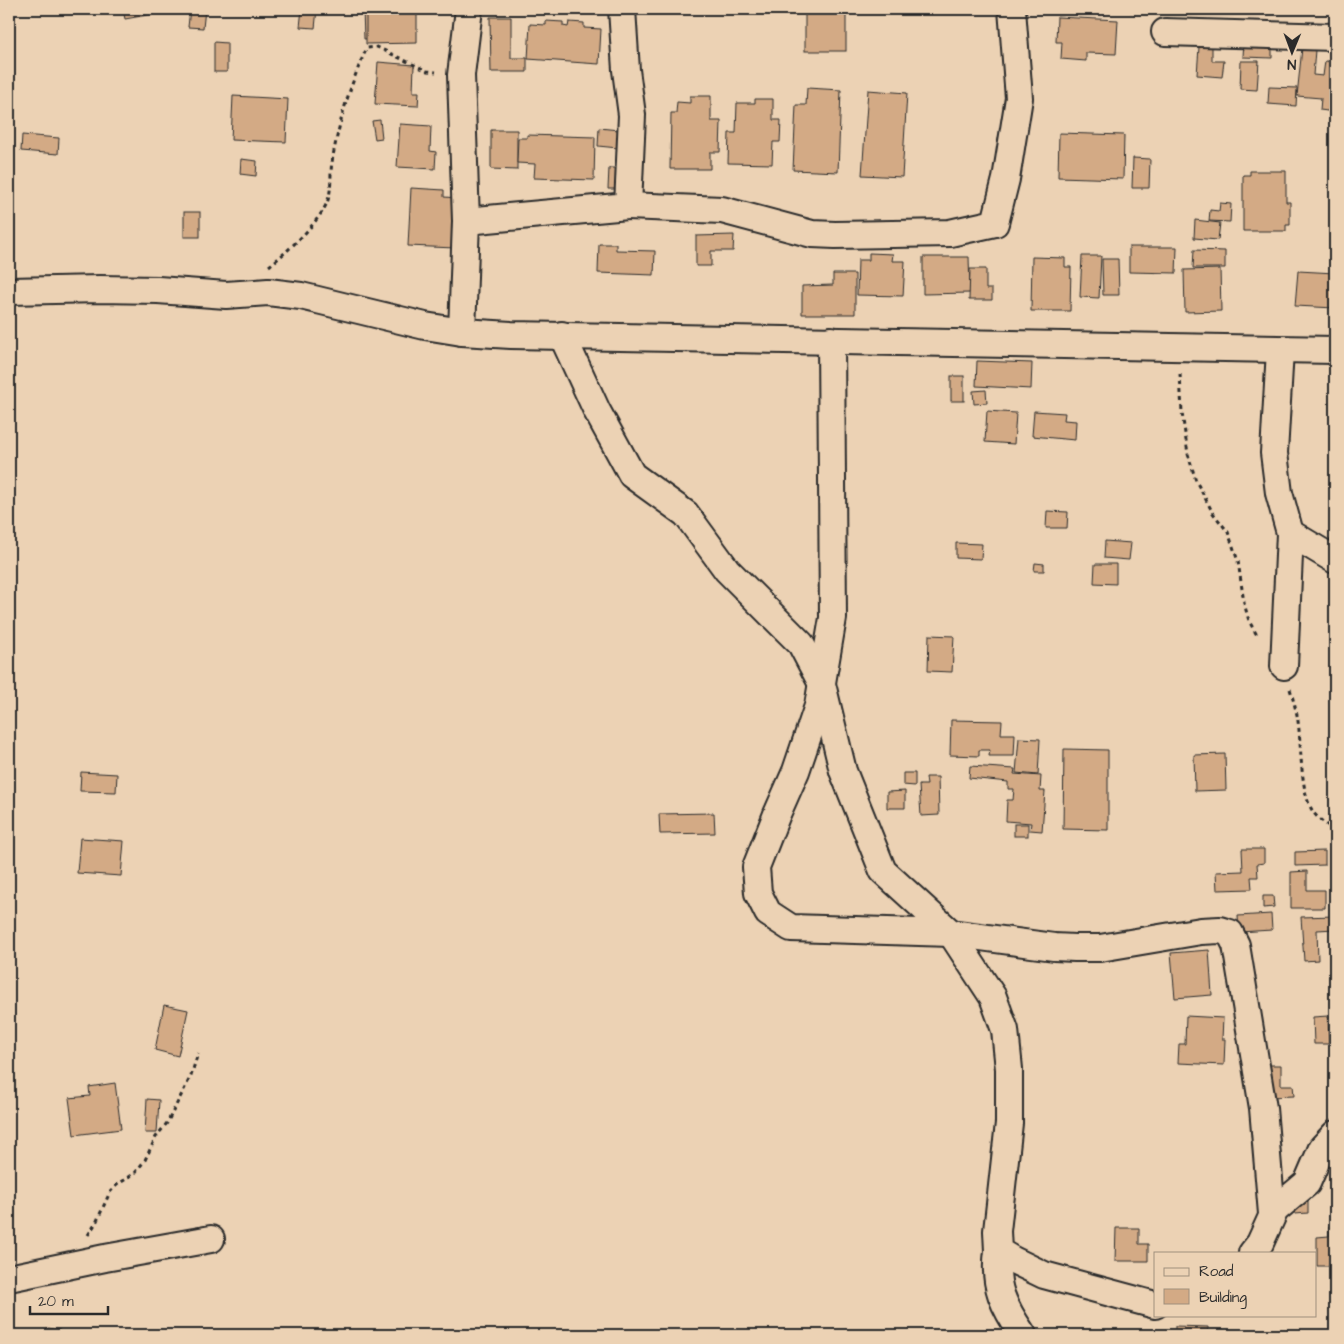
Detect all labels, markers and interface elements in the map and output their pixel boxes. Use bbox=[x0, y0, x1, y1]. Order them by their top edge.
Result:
north arrow bbox=[1266, 28, 1316, 78]
text: N bbox=[1287, 54, 1296, 74]
legend bbox=[1154, 1252, 1316, 1316]
text: Road bbox=[1199, 1261, 1234, 1282]
scale bar bbox=[30, 1284, 108, 1316]
text: Building bbox=[1199, 1287, 1247, 1309]
text: 20 m bbox=[38, 1291, 74, 1312]

